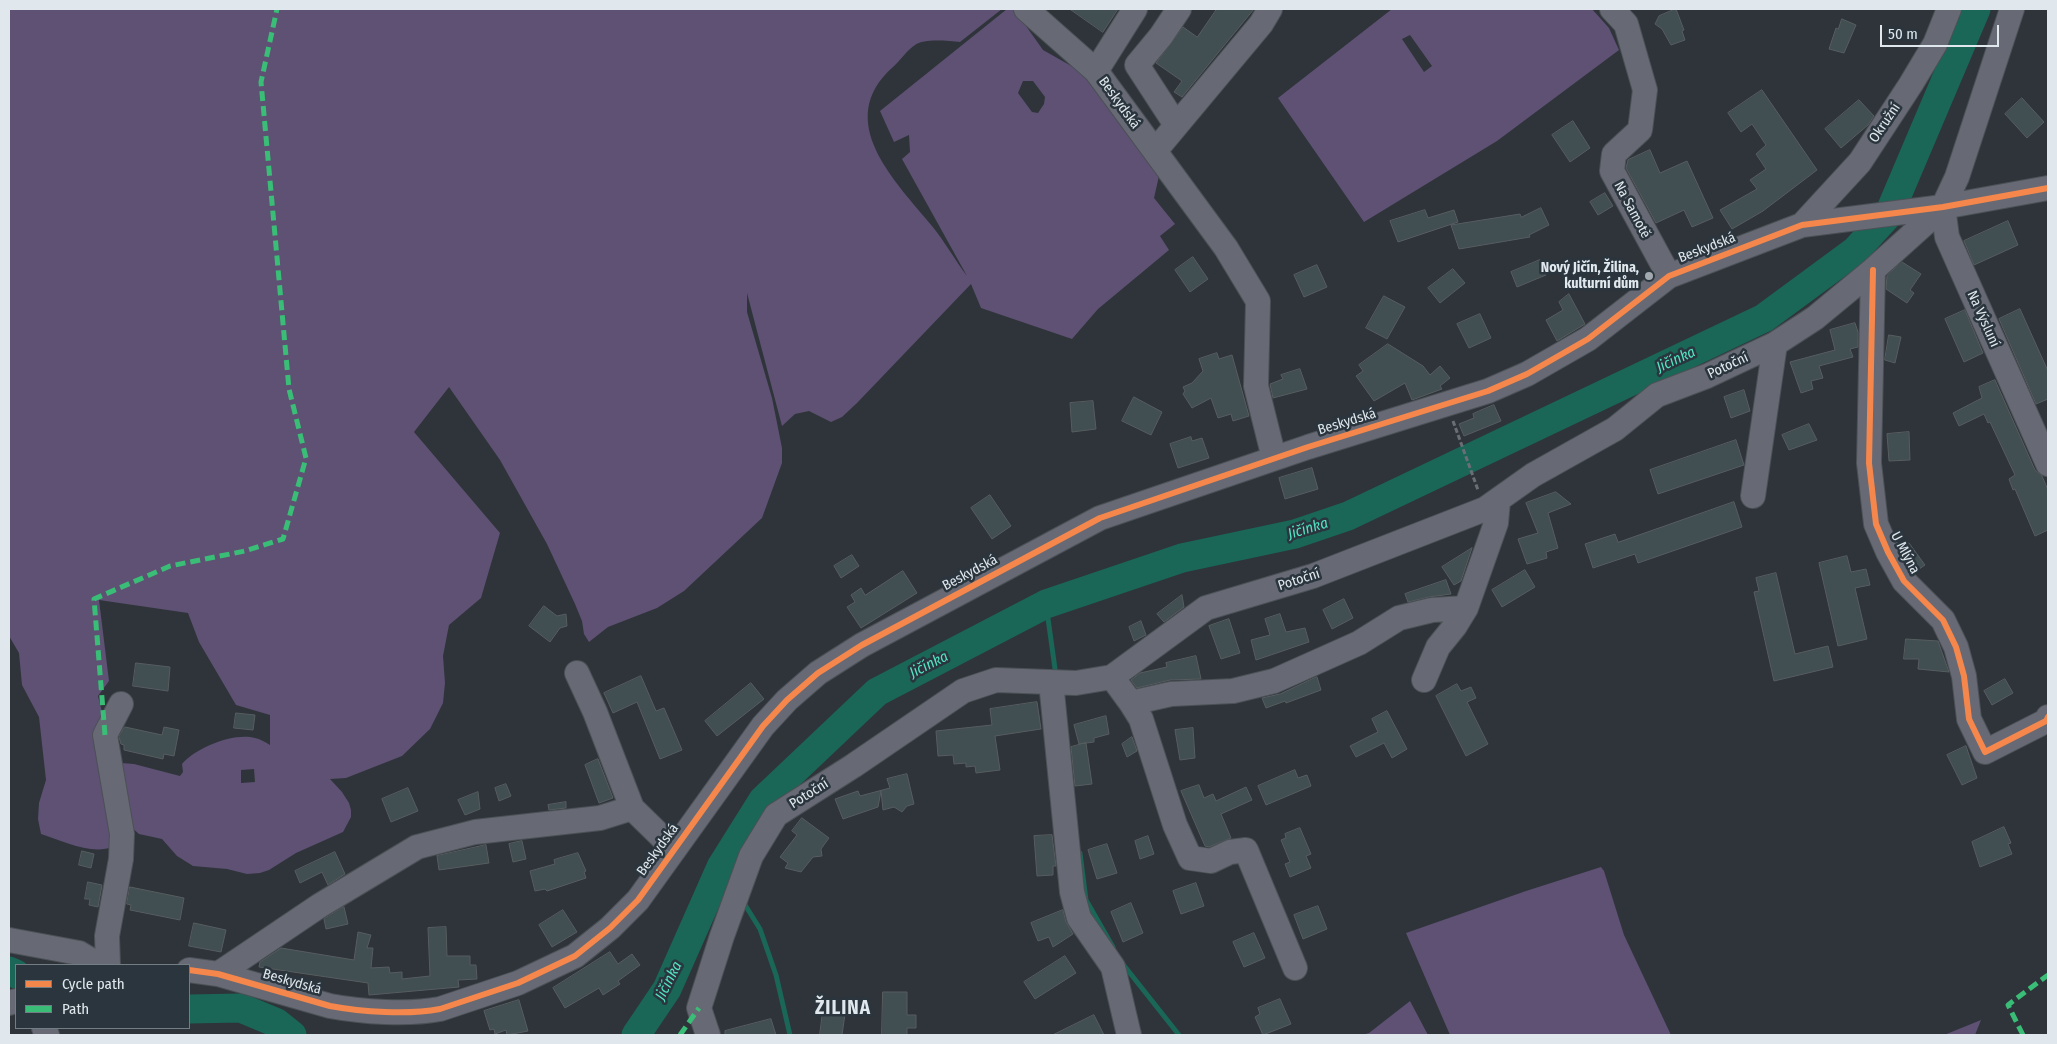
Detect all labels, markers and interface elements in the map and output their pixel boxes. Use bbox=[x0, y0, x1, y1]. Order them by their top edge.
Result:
scale bar bbox=[1882, 15, 2001, 47]
text: 50 m bbox=[1888, 25, 1918, 43]
street label: Beskydská bbox=[1095, 74, 1143, 132]
street label: Okružní bbox=[1866, 100, 1904, 146]
street label: Na Samotě bbox=[1610, 179, 1654, 241]
street label: Beskydská bbox=[1676, 229, 1738, 267]
place label: Nový Jičín, Žilina, kulturní dům bbox=[1541, 260, 1639, 292]
marker: Nový Jičín, Žilina, kulturní dům bbox=[1643, 270, 1655, 282]
street label: Na Výsluní bbox=[1963, 288, 2003, 350]
water label: Jičínka bbox=[1654, 343, 1698, 377]
street label: Potoční bbox=[1705, 349, 1751, 383]
street label: Beskydská bbox=[1316, 405, 1378, 439]
water label: Jičínka bbox=[1286, 514, 1330, 544]
street label: U Mlýna bbox=[1887, 529, 1923, 577]
street label: Beskydská bbox=[940, 552, 1000, 594]
street label: Potoční bbox=[1276, 565, 1322, 595]
water label: Jičínka bbox=[907, 648, 951, 682]
street label: Potoční bbox=[786, 776, 832, 812]
street label: Beskydská bbox=[634, 821, 682, 879]
water label: Jičínka bbox=[652, 959, 686, 1003]
legend bbox=[15, 964, 190, 1029]
street label: Beskydská bbox=[261, 966, 323, 998]
text: Cycle path bbox=[62, 975, 125, 993]
district label: ŽILINA bbox=[814, 998, 872, 1020]
text: Path bbox=[62, 1000, 89, 1018]

